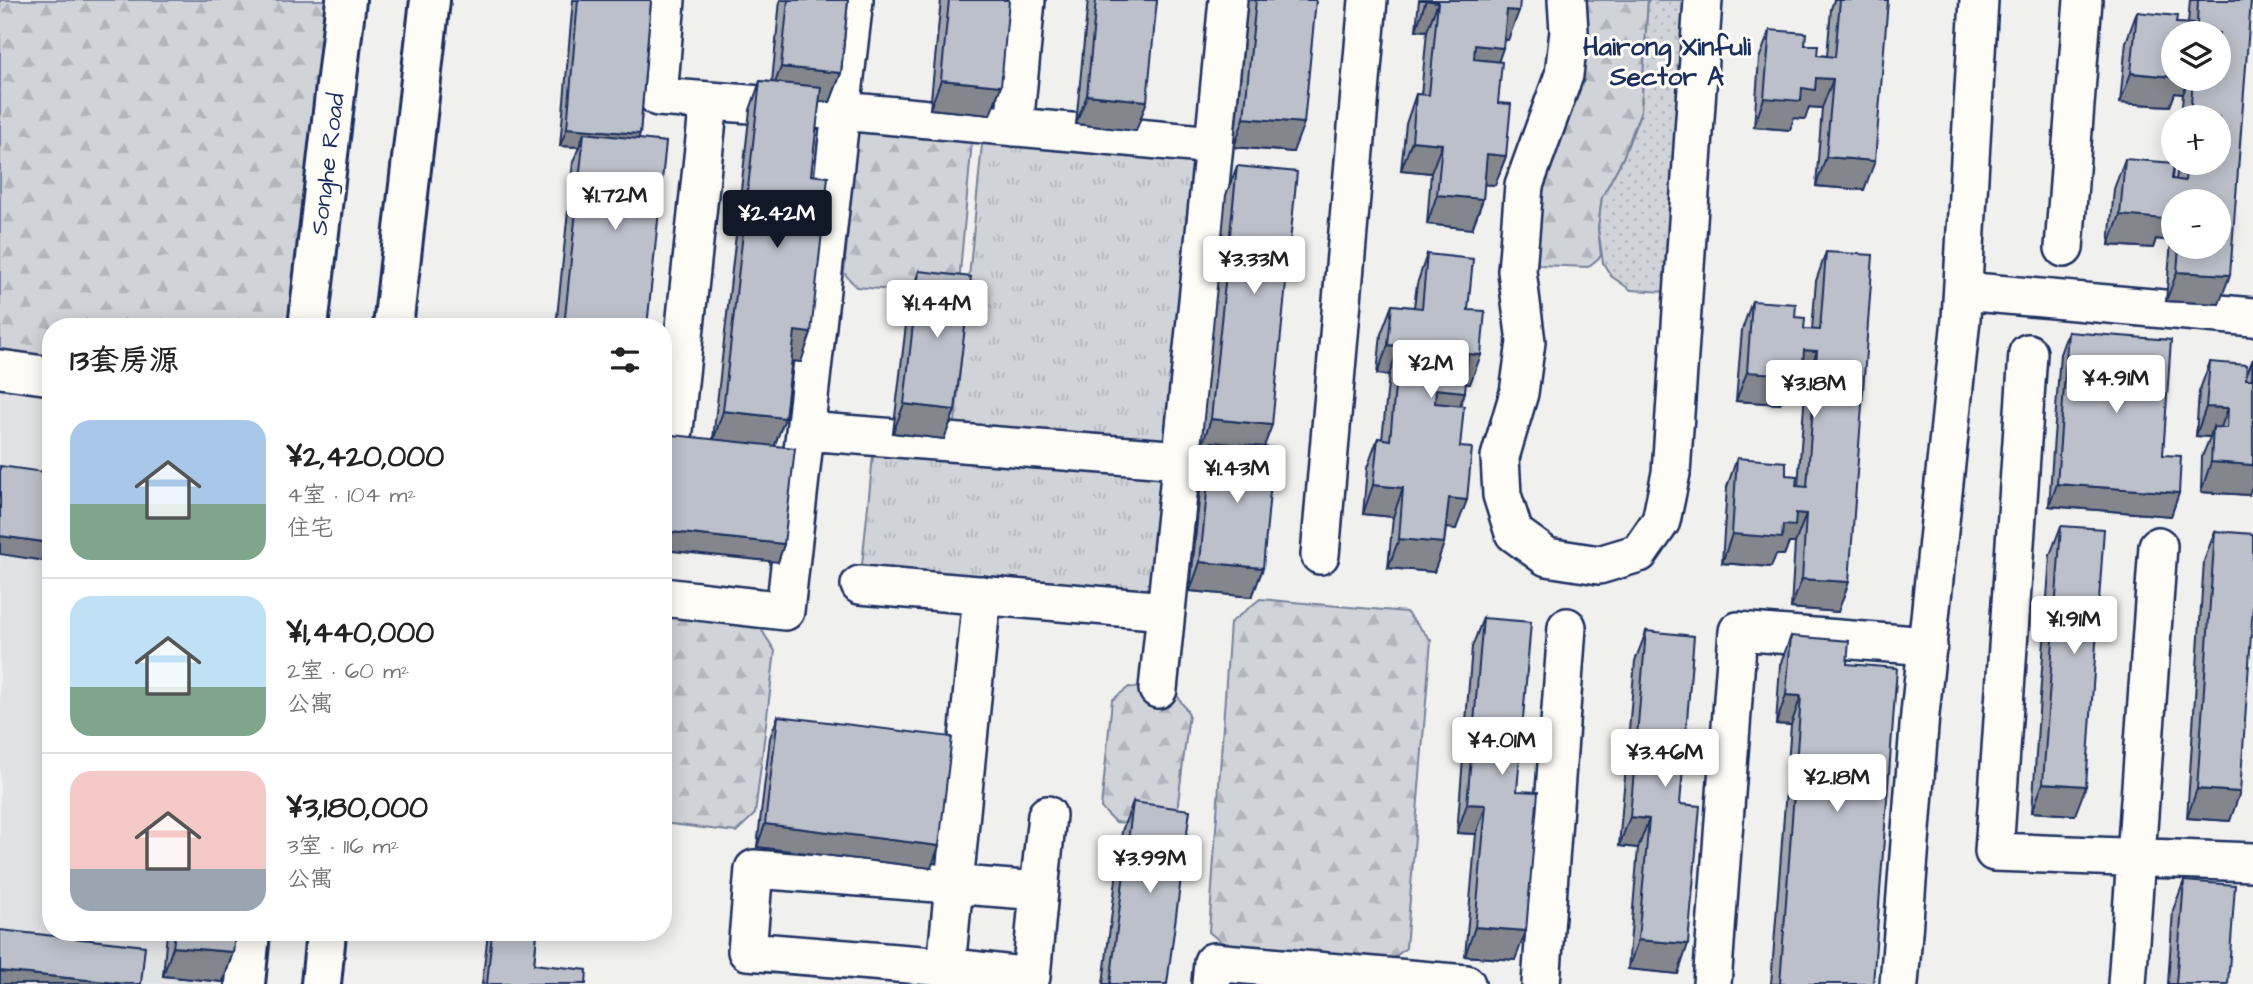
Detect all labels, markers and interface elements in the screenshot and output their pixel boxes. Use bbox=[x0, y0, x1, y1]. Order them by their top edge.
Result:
map controls bbox=[2161, 21, 2231, 259]
button: layers bbox=[2161, 21, 2231, 91]
district label: Hairong Xinfuli Sector A bbox=[1583, 29, 1751, 95]
street label: Songhe Road bbox=[302, 91, 355, 237]
button: + bbox=[2161, 105, 2231, 175]
pin: ¥1.72M bbox=[558, 173, 672, 232]
text: ¥1.72M bbox=[583, 179, 647, 211]
button: − bbox=[2161, 189, 2231, 259]
pin: ¥2.42M bbox=[720, 190, 834, 250]
text: ¥2.42M bbox=[739, 197, 815, 229]
pin: ¥3.33M bbox=[1197, 236, 1311, 296]
text: ¥3.33M bbox=[1219, 243, 1289, 275]
pin: ¥1.44M bbox=[880, 280, 994, 340]
text: ¥1.44M bbox=[903, 287, 971, 319]
text: 13套房源 bbox=[70, 340, 179, 382]
pin: ¥2M bbox=[1397, 340, 1465, 400]
icon: filters bbox=[606, 341, 644, 379]
text: ¥2M bbox=[1409, 347, 1453, 379]
pin: ¥4.91M bbox=[2059, 356, 2173, 415]
pin: ¥3.18M bbox=[1757, 360, 1871, 420]
text: ¥4.91M bbox=[2083, 362, 2149, 394]
text: ¥3.18M bbox=[1782, 367, 1846, 399]
text: ¥2,420,000 bbox=[287, 436, 444, 478]
pin: ¥1.43M bbox=[1180, 446, 1294, 505]
icon: home bbox=[126, 448, 210, 532]
text: ¥1.43M bbox=[1205, 452, 1269, 484]
text: 4室 · 104 m² bbox=[287, 479, 416, 511]
text: 住宅 bbox=[287, 512, 333, 544]
pin: ¥1.91M bbox=[2017, 596, 2131, 656]
text: ¥1.91M bbox=[2047, 603, 2101, 635]
text: ¥1,440,000 bbox=[287, 612, 434, 654]
icon: home bbox=[126, 624, 210, 708]
text: 2室 · 60 m² bbox=[287, 655, 409, 687]
text: 公寓 bbox=[287, 688, 333, 720]
pin: ¥4.01M bbox=[1445, 718, 1559, 777]
text: ¥4.01M bbox=[1468, 724, 1536, 756]
pin: ¥3.46M bbox=[1608, 730, 1722, 789]
text: ¥3.46M bbox=[1627, 736, 1703, 768]
pin: ¥2.18M bbox=[1780, 754, 1894, 814]
text: ¥2.18M bbox=[1804, 761, 1870, 793]
text: ¥3,180,000 bbox=[287, 787, 428, 829]
icon: home bbox=[126, 799, 210, 883]
text: 3室 · 116 m² bbox=[287, 830, 399, 862]
pin: ¥3.99M bbox=[1093, 836, 1207, 895]
text: ¥3.99M bbox=[1114, 842, 1186, 874]
text: 公寓 bbox=[287, 863, 333, 895]

